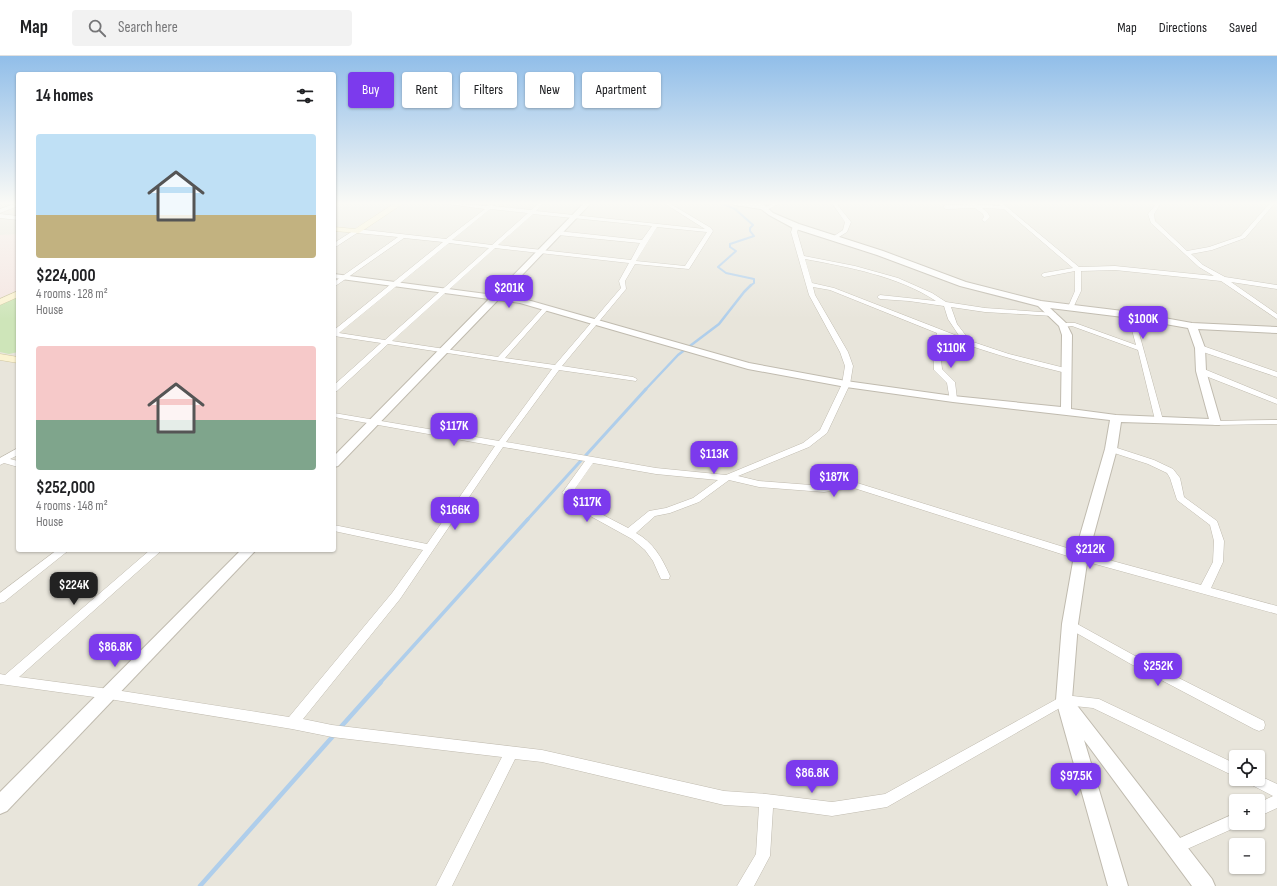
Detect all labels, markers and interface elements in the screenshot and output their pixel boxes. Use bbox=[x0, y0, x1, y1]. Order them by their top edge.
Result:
search box bbox=[72, 10, 352, 46]
text: Map bbox=[20, 16, 48, 39]
icon: search bbox=[86, 17, 108, 39]
text: Search here bbox=[118, 18, 178, 37]
text: Map bbox=[1117, 19, 1137, 36]
text: Directions bbox=[1159, 19, 1207, 36]
text: Saved bbox=[1229, 19, 1257, 36]
chip: Buy bbox=[348, 72, 394, 108]
chip: Rent bbox=[402, 72, 452, 108]
chip: Filters bbox=[460, 72, 517, 108]
chip: New bbox=[525, 72, 574, 108]
chip: Apartment bbox=[582, 72, 661, 108]
icon: filters bbox=[294, 85, 316, 107]
text: 14 homes bbox=[36, 86, 93, 106]
icon: home bbox=[140, 160, 212, 232]
text: $224,000 bbox=[36, 266, 96, 286]
pin: $201K bbox=[481, 275, 537, 309]
text: $201K bbox=[494, 280, 524, 296]
text: 4 rooms · 128 m² bbox=[36, 286, 108, 302]
text: House bbox=[36, 302, 63, 318]
pin: $100K bbox=[1115, 306, 1171, 340]
text: $100K bbox=[1128, 311, 1158, 327]
pin: $110K bbox=[923, 335, 979, 369]
text: $110K bbox=[936, 340, 966, 356]
icon: home bbox=[140, 372, 212, 444]
pin: $117K bbox=[426, 413, 482, 447]
text: $117K bbox=[440, 418, 468, 434]
pin: $113K bbox=[686, 441, 742, 475]
text: $113K bbox=[699, 446, 729, 462]
pin: $187K bbox=[806, 464, 862, 498]
text: $187K bbox=[819, 469, 849, 485]
text: $252,000 bbox=[36, 478, 95, 498]
pin: $117K bbox=[559, 489, 615, 523]
text: $117K bbox=[573, 494, 601, 510]
pin: $166K bbox=[427, 497, 483, 531]
text: 4 rooms · 148 m² bbox=[36, 498, 108, 514]
text: $166K bbox=[440, 502, 470, 518]
text: House bbox=[36, 514, 63, 530]
pin: $212K bbox=[1062, 536, 1118, 570]
text: $212K bbox=[1075, 541, 1105, 557]
pin: $224K bbox=[46, 572, 102, 606]
text: $224K bbox=[59, 577, 89, 593]
pin: $86.8K bbox=[82, 634, 148, 668]
text: $86.8K bbox=[98, 639, 132, 655]
pin: $252K bbox=[1130, 653, 1186, 687]
text: $252K bbox=[1143, 658, 1173, 674]
map controls bbox=[1229, 750, 1265, 874]
button: locate bbox=[1229, 750, 1265, 786]
pin: $86.8K bbox=[779, 760, 845, 794]
pin: $97.5K bbox=[1043, 763, 1109, 797]
text: $86.8K bbox=[795, 765, 829, 781]
text: $97.5K bbox=[1060, 768, 1092, 784]
button: + bbox=[1229, 794, 1265, 830]
button: − bbox=[1229, 838, 1265, 874]

